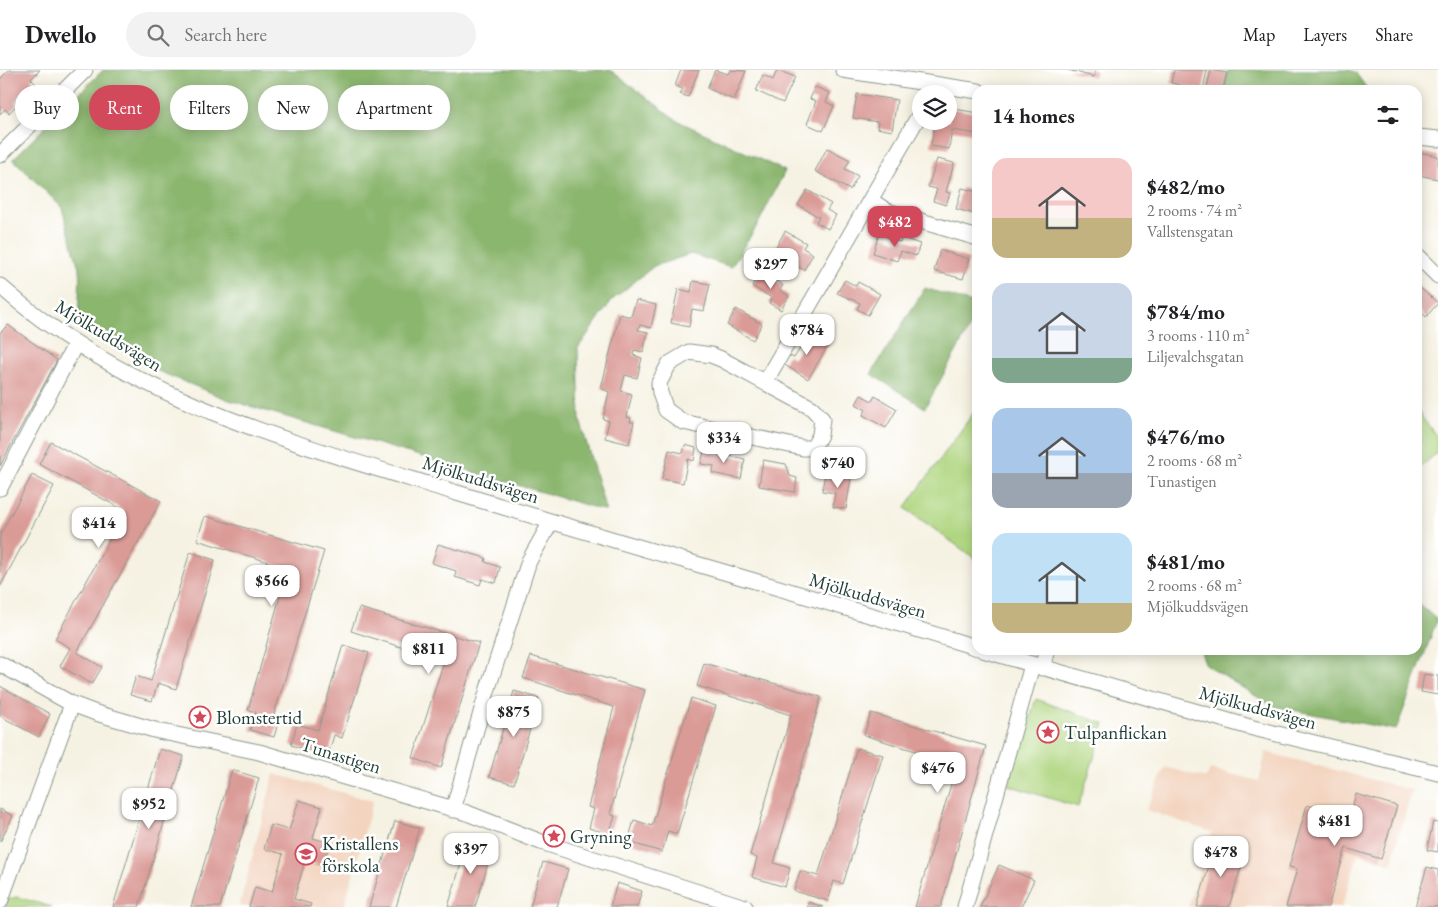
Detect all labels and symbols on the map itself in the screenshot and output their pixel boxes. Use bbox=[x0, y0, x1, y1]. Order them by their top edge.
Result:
pin: $482 bbox=[865, 206, 925, 248]
pin: $297 bbox=[741, 248, 801, 290]
street label: Mjölkuddsvägen bbox=[51, 294, 167, 377]
pin: $784 bbox=[777, 314, 837, 356]
pin: $334 bbox=[694, 422, 754, 464]
pin: $740 bbox=[808, 446, 868, 489]
street label: Mjölkuddsvägen bbox=[419, 450, 542, 509]
pin: $414 bbox=[69, 506, 129, 549]
pin: $566 bbox=[242, 564, 302, 607]
street label: Mjölkuddsvägen bbox=[806, 567, 929, 624]
pin: $811 bbox=[399, 632, 459, 675]
street label: Mjölkuddsvägen bbox=[1196, 680, 1319, 735]
pin: $875 bbox=[484, 696, 544, 738]
place icon: Blomstertid bbox=[188, 705, 212, 729]
place label: Blomstertid bbox=[216, 705, 302, 730]
place icon: Tulpanflickan bbox=[1036, 720, 1060, 744]
place label: Tulpanflickan bbox=[1064, 720, 1167, 745]
street label: Tunastigen bbox=[298, 731, 384, 780]
pin: $476 bbox=[908, 752, 968, 794]
pin: $952 bbox=[119, 788, 179, 830]
pin: $481 bbox=[1305, 804, 1365, 847]
place icon: Gryning bbox=[542, 824, 566, 848]
place label: Gryning bbox=[570, 824, 632, 849]
place label: Kristallens förskola bbox=[322, 831, 398, 878]
pin: $397 bbox=[441, 832, 501, 875]
pin: $478 bbox=[1191, 836, 1251, 878]
school or university icon: Kristallens förskola bbox=[294, 842, 318, 866]

